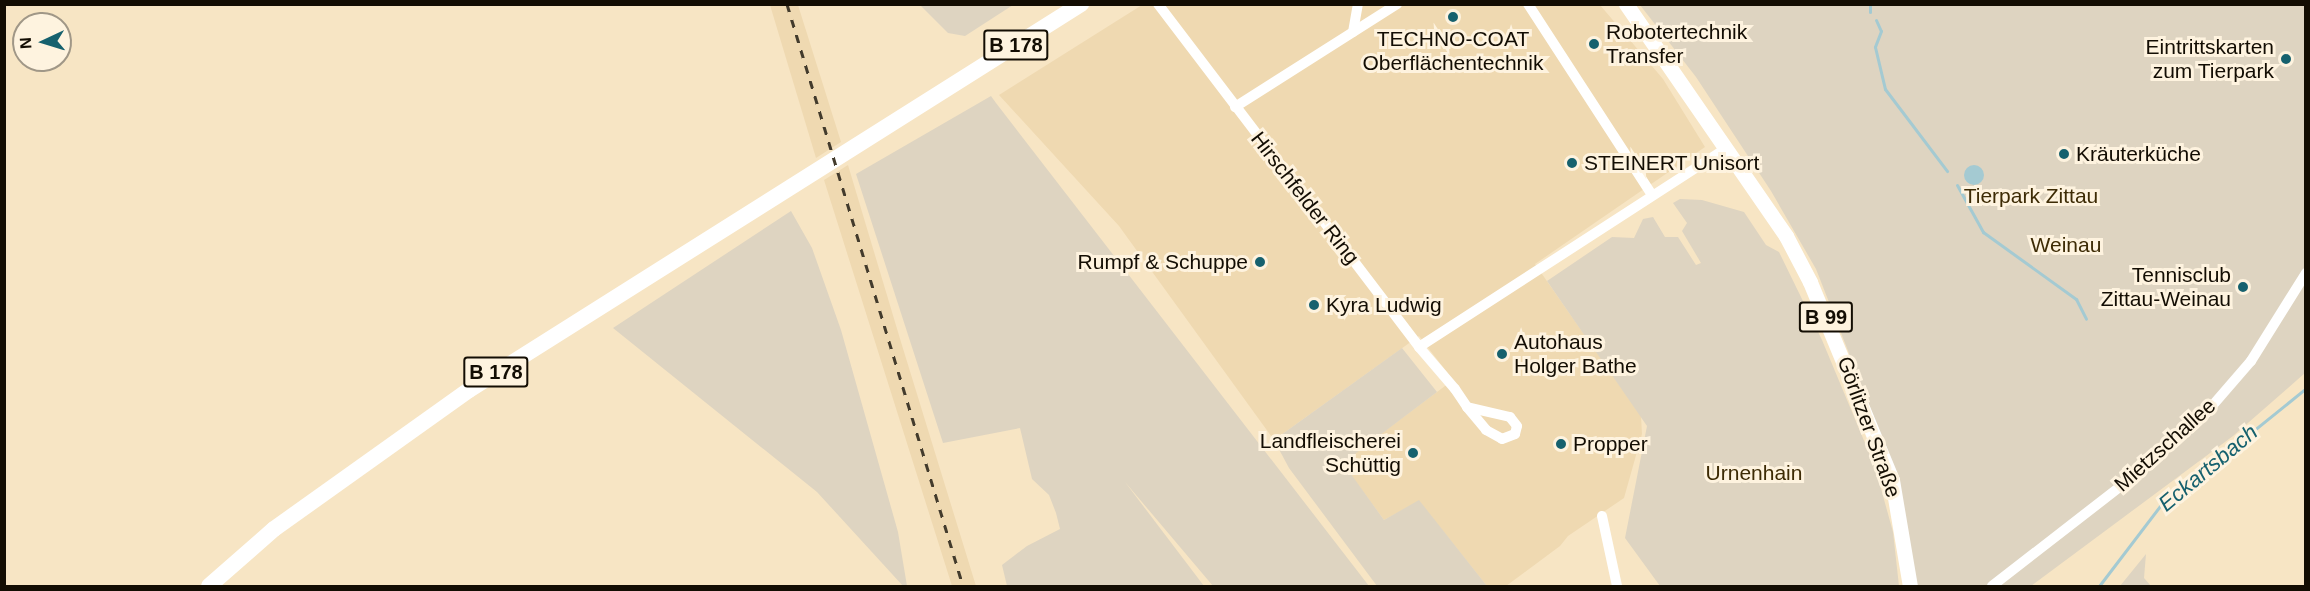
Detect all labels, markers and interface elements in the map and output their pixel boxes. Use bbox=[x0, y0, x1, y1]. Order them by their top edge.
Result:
marker: TECHNO-COAT Oberflächentechnik bbox=[1446, 10, 1460, 24]
north arrow bbox=[12, 12, 72, 72]
place label: Robotertechnik Transfer bbox=[1606, 19, 1747, 69]
place label: TECHNO-COAT Oberflächentechnik bbox=[1363, 26, 1543, 76]
road number: B 178 bbox=[983, 28, 1049, 62]
place label: Eintrittskarten zum Tierpark bbox=[2146, 34, 2274, 84]
text: N bbox=[17, 37, 34, 50]
marker: Robotertechnik Transfer bbox=[1587, 37, 1601, 51]
marker: Eintrittskarten zum Tierpark bbox=[2279, 52, 2293, 66]
street label: Hirschfelder Ring bbox=[1245, 127, 1365, 269]
place label: Kräuterküche bbox=[2076, 141, 2201, 167]
marker: Kräuterküche bbox=[2057, 147, 2071, 161]
place label: STEINERT Unisort bbox=[1584, 150, 1760, 176]
marker: STEINERT Unisort bbox=[1565, 156, 1579, 170]
park label: Tierpark Zittau bbox=[1964, 183, 2098, 209]
park label: Weinau bbox=[2031, 232, 2101, 258]
place label: Rumpf & Schuppe bbox=[1078, 249, 1248, 275]
marker: Rumpf & Schuppe bbox=[1253, 255, 1267, 269]
place label: Tennisclub Zittau-Weinau bbox=[2101, 262, 2231, 312]
marker: Tennisclub Zittau-Weinau bbox=[2236, 280, 2250, 294]
place label: Kyra Ludwig bbox=[1326, 292, 1442, 318]
marker: Kyra Ludwig bbox=[1307, 298, 1321, 312]
road number: B 99 bbox=[1798, 300, 1854, 334]
place label: Autohaus Holger Bathe bbox=[1514, 329, 1637, 379]
marker: Autohaus Holger Bathe bbox=[1495, 347, 1509, 361]
street label: Görlitzer Straße bbox=[1832, 353, 1906, 501]
road number: B 178 bbox=[463, 355, 529, 389]
street label: Mietzschallee bbox=[2109, 393, 2221, 497]
water label: Eckartsbach bbox=[2153, 419, 2263, 517]
place label: Landfleischerei Schüttig bbox=[1260, 428, 1401, 478]
place label: Propper bbox=[1573, 431, 1648, 457]
marker: Propper bbox=[1554, 437, 1568, 451]
marker: Landfleischerei Schüttig bbox=[1406, 446, 1420, 460]
park label: Urnenhain bbox=[1706, 460, 1802, 486]

